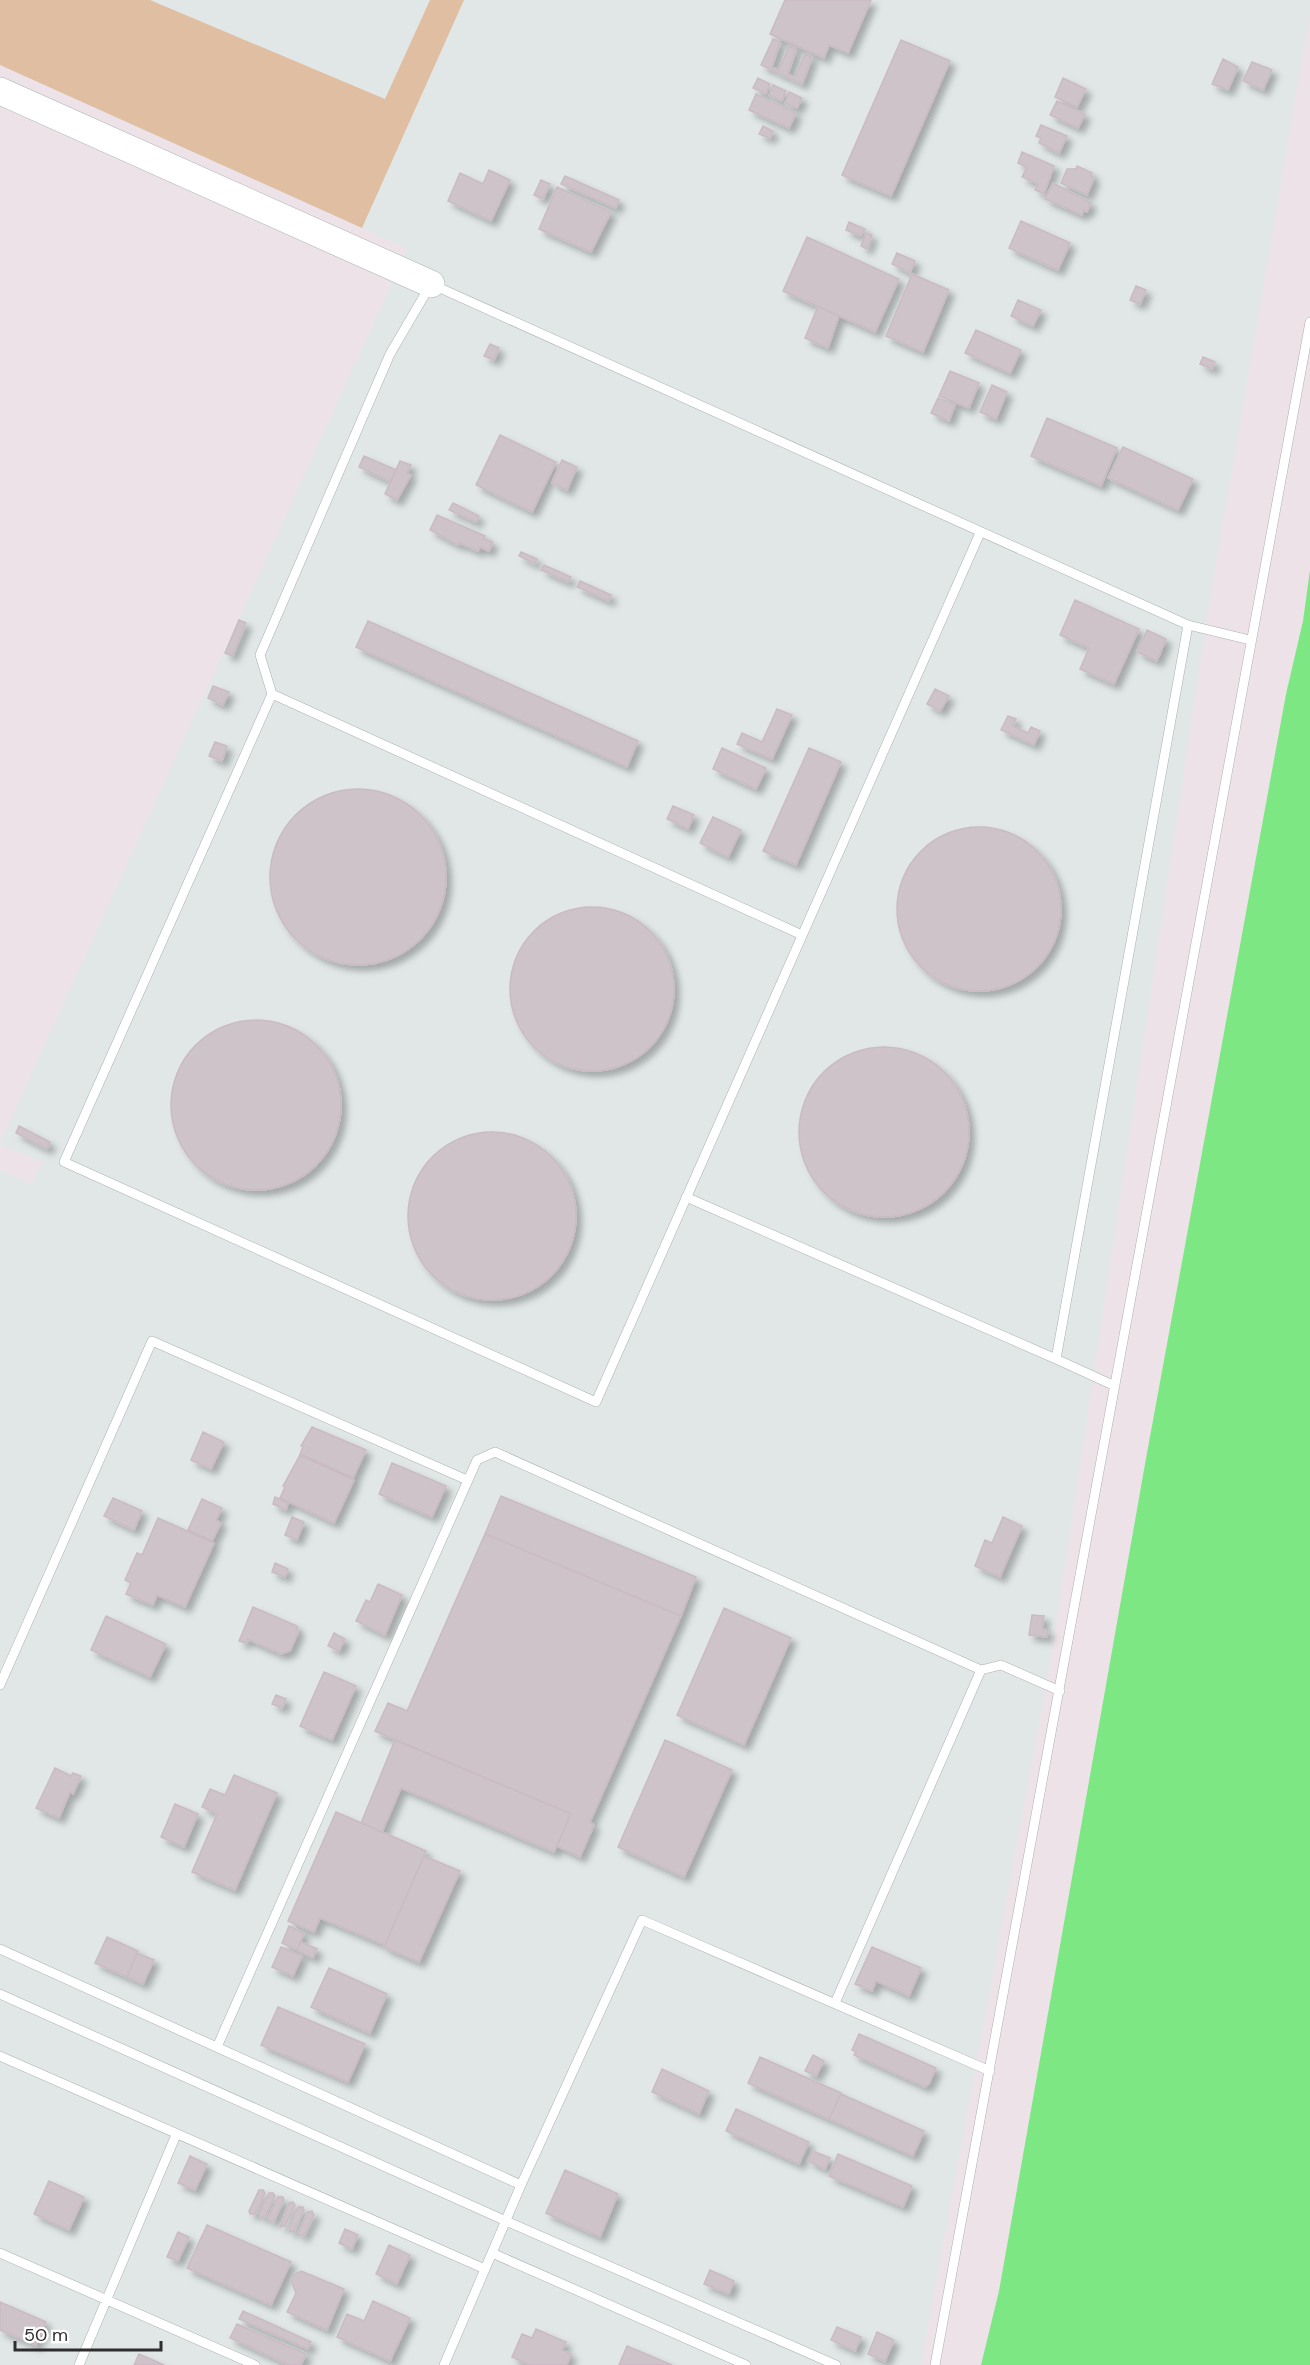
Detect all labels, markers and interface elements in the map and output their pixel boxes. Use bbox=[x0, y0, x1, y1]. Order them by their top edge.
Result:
scale bar bbox=[15, 2314, 160, 2352]
text: 50 m bbox=[24, 2323, 68, 2347]

